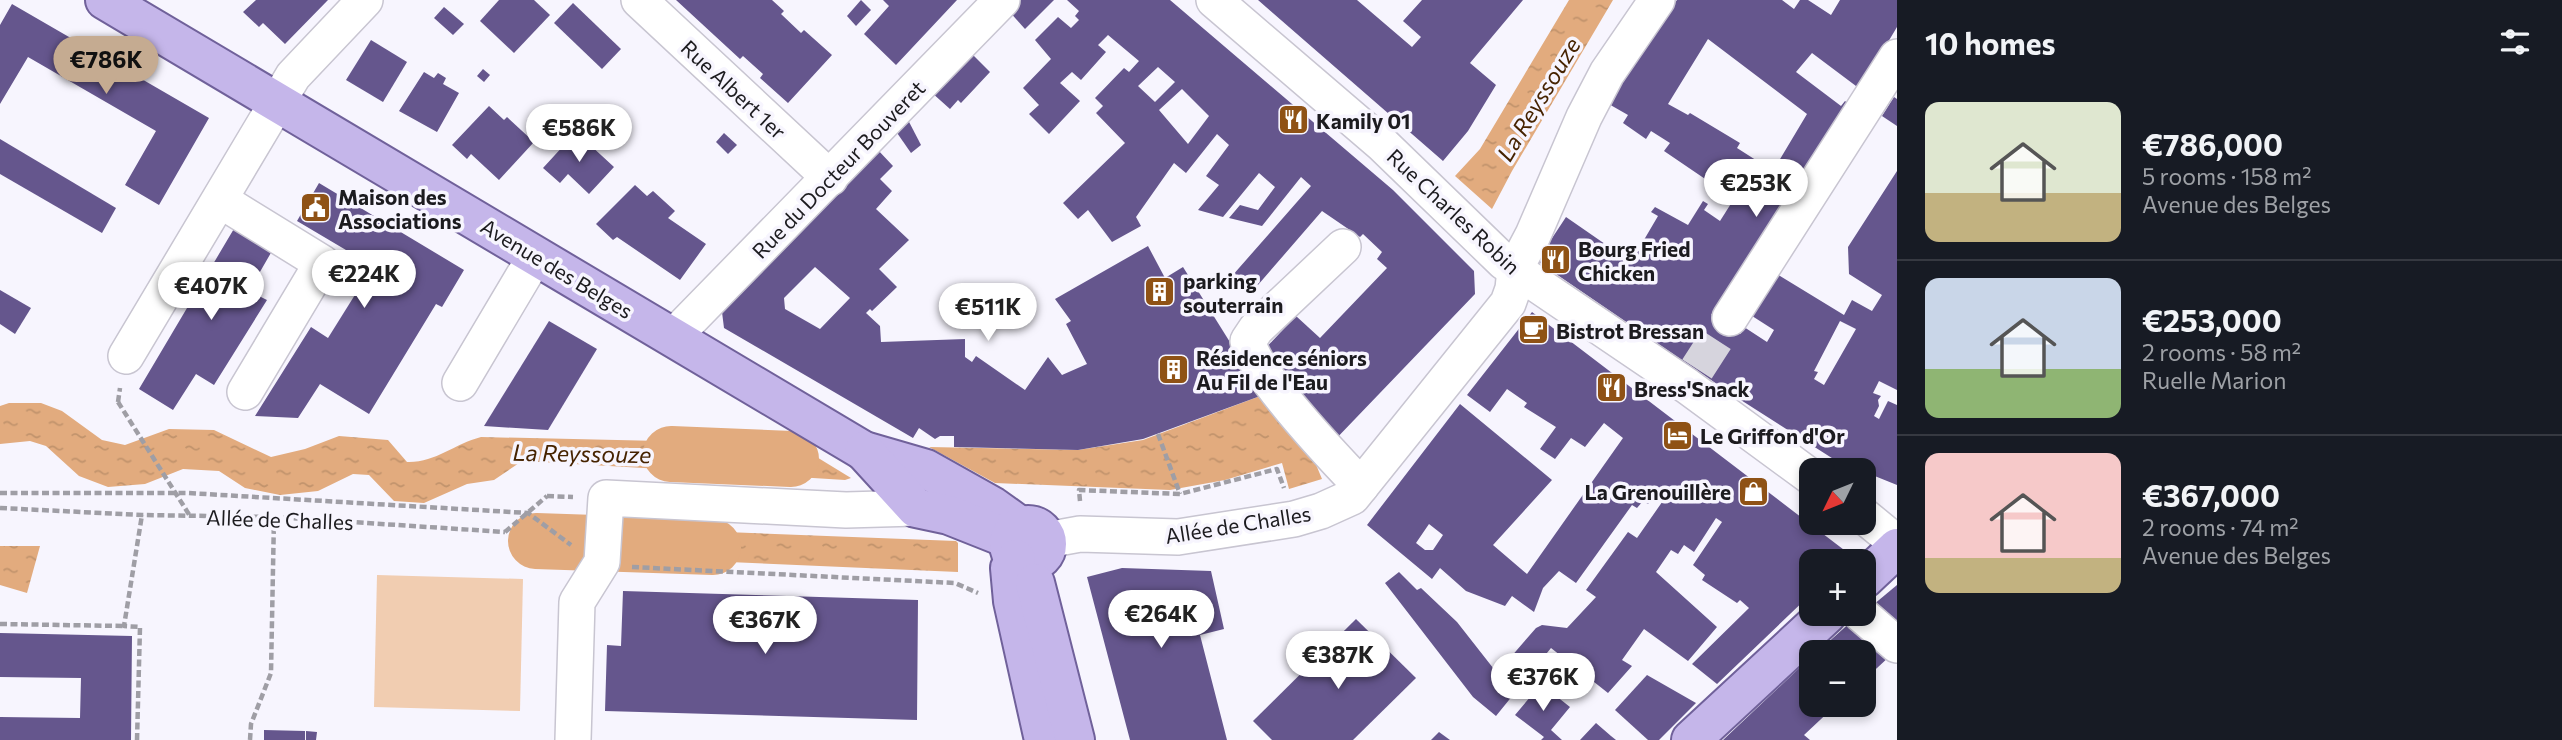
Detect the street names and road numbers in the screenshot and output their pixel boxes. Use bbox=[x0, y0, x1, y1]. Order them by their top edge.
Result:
street label: Rue Albert 1er bbox=[677, 34, 791, 144]
street label: Rue du Docteur Bouveret bbox=[746, 75, 930, 263]
street label: Rue Charles Robin bbox=[1382, 143, 1526, 279]
street label: Avenue des Belges bbox=[477, 213, 637, 323]
street label: Allée de Challes bbox=[1163, 500, 1313, 548]
street label: Allée de Challes bbox=[206, 504, 354, 534]

